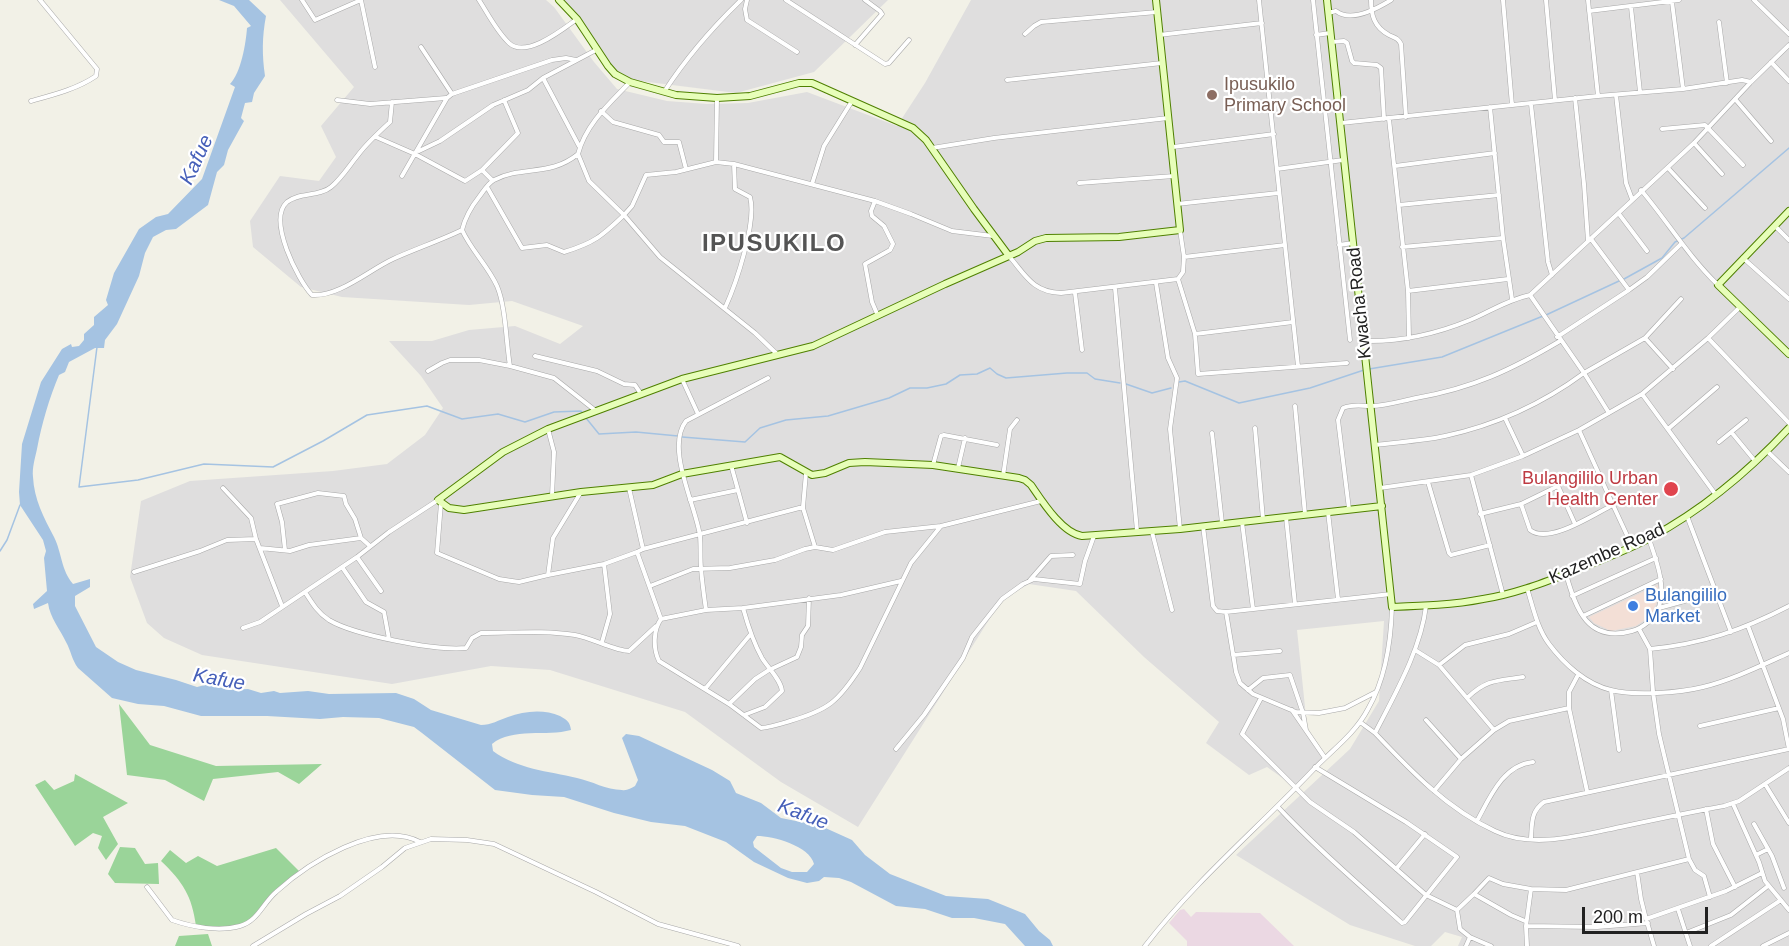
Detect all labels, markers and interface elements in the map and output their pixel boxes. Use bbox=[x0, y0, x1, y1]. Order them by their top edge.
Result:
place label: Ipusukilo Primary School bbox=[1224, 74, 1346, 116]
marker: Ipusukilo Primary School bbox=[1205, 88, 1219, 102]
water label: Kafue bbox=[175, 131, 219, 189]
district label: IPUSUKILO bbox=[702, 230, 846, 258]
street label: Kwacha Road bbox=[1343, 246, 1377, 360]
place label: Bulangililo Urban Health Center bbox=[1522, 468, 1658, 510]
marker: Bulangililo Urban Health Center bbox=[1662, 480, 1680, 498]
street label: Kazembe Road bbox=[1546, 519, 1668, 589]
place label: Bulangililo Market bbox=[1645, 585, 1727, 628]
marker: Bulangililo Market bbox=[1626, 599, 1640, 613]
water label: Kafue bbox=[191, 664, 247, 696]
water label: Kafue bbox=[774, 794, 832, 836]
scale bar bbox=[1585, 895, 1711, 933]
text: 200 m bbox=[1593, 907, 1643, 927]

